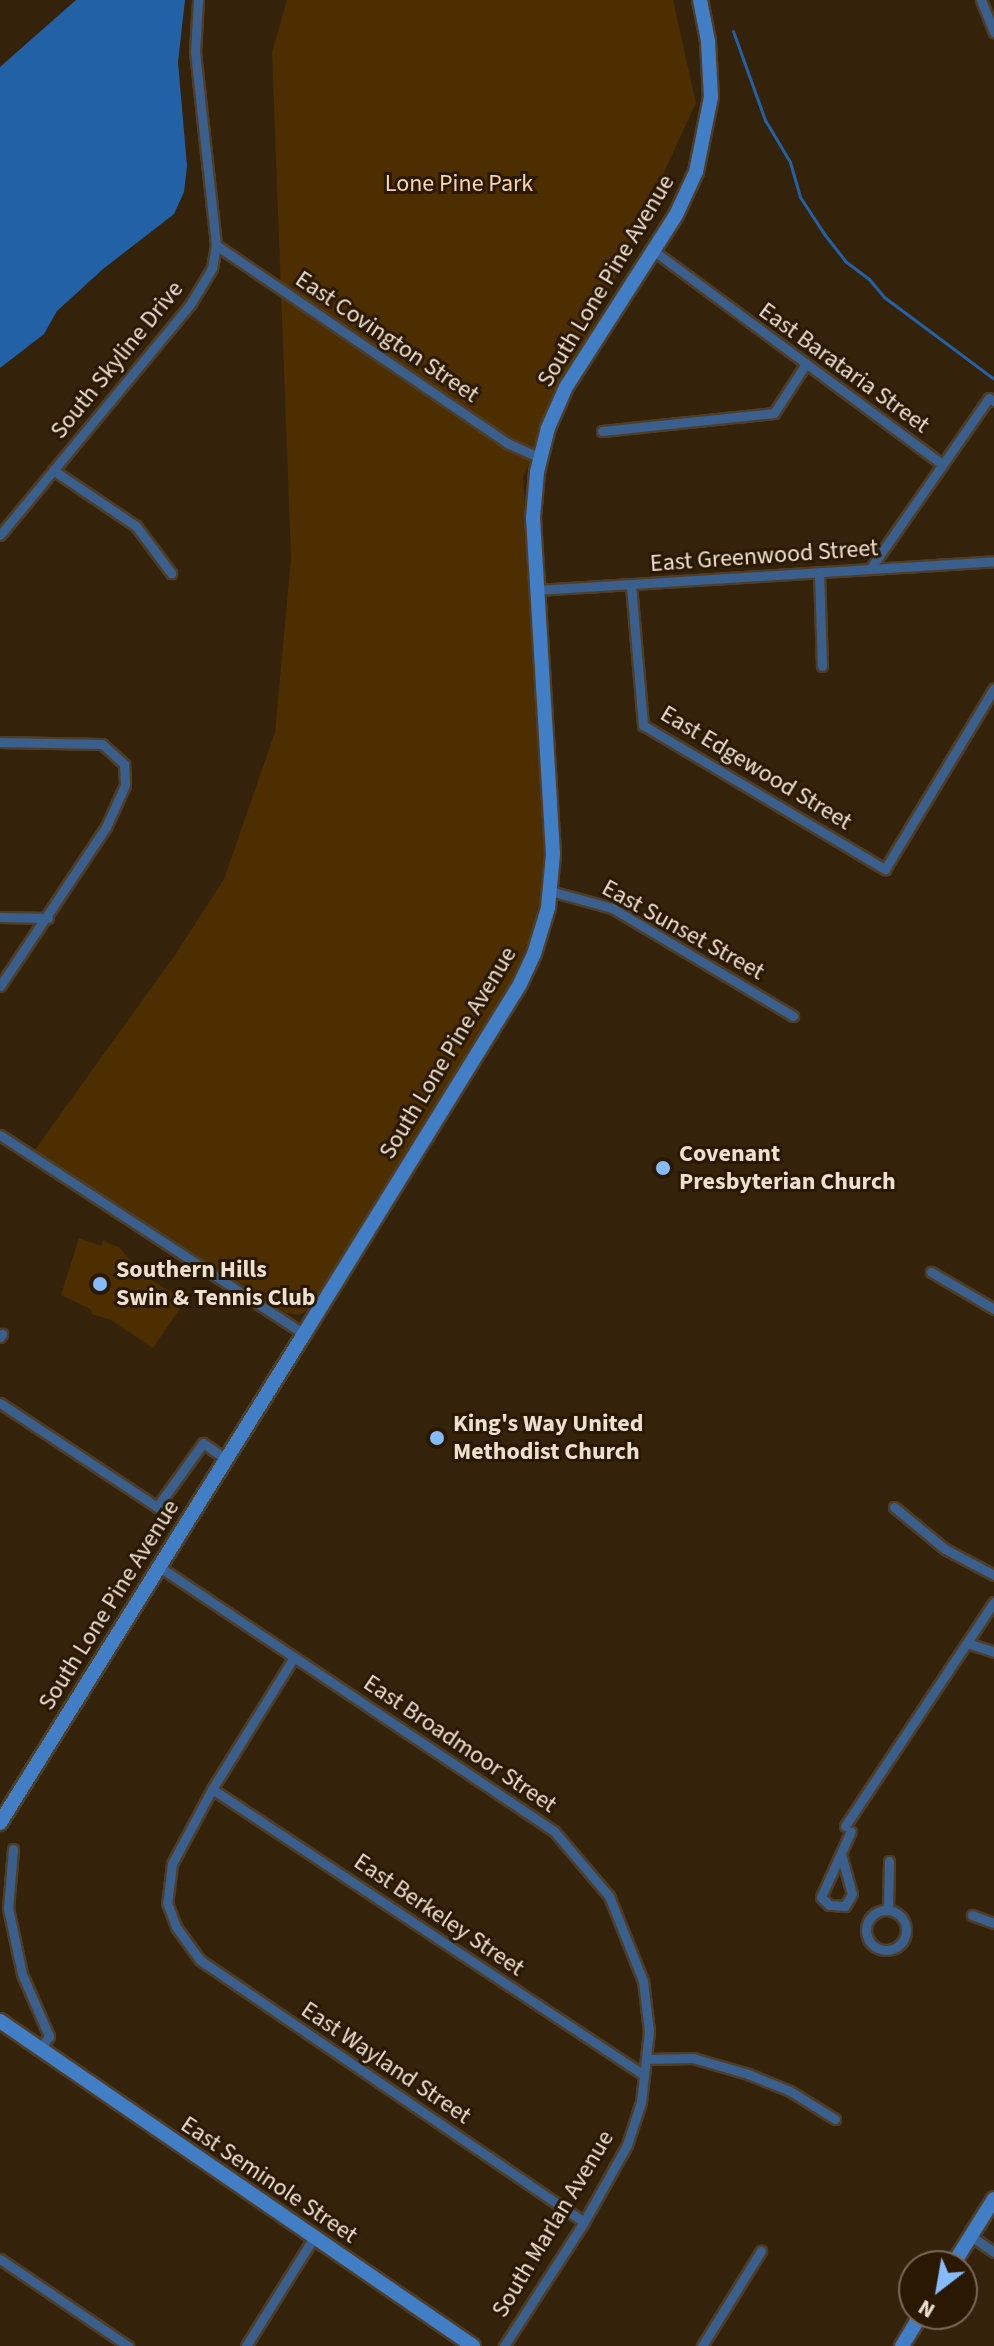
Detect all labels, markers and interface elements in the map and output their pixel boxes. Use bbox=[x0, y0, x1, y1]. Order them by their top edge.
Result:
park label: Lone Pine Park bbox=[385, 170, 533, 198]
street label: South Lone Pine Avenue bbox=[531, 170, 681, 392]
street label: East Covington Street bbox=[290, 265, 484, 409]
street label: South Skyline Drive bbox=[45, 275, 189, 445]
street label: East Barataria Street bbox=[753, 296, 935, 440]
street label: East Greenwood Street bbox=[649, 534, 879, 578]
street label: East Edgewood Street bbox=[655, 699, 857, 837]
street label: East Sunset Street bbox=[597, 874, 769, 986]
street label: South Lone Pine Avenue bbox=[373, 942, 523, 1164]
place label: Covenant Presbyterian Church bbox=[679, 1140, 896, 1196]
marker: Covenant Presbyterian Church bbox=[654, 1159, 672, 1177]
place label: Southern Hills Swin & Tennis Club bbox=[116, 1256, 316, 1312]
marker: Southern Hills Swin & Tennis Club bbox=[91, 1275, 109, 1293]
place label: King's Way United Methodist Church bbox=[453, 1410, 643, 1466]
marker: King's Way United Methodist Church bbox=[428, 1429, 446, 1447]
street label: South Lone Pine Avenue bbox=[33, 1495, 185, 1715]
street label: East Broadmoor Street bbox=[358, 1669, 562, 1819]
street label: East Berkeley Street bbox=[348, 1847, 530, 1983]
street label: East Wayland Street bbox=[296, 1996, 476, 2130]
street label: East Seminole Street bbox=[175, 2110, 363, 2250]
street label: South Marlan Avenue bbox=[486, 2125, 620, 2323]
north arrow bbox=[898, 2250, 978, 2330]
text: N bbox=[912, 2291, 941, 2326]

